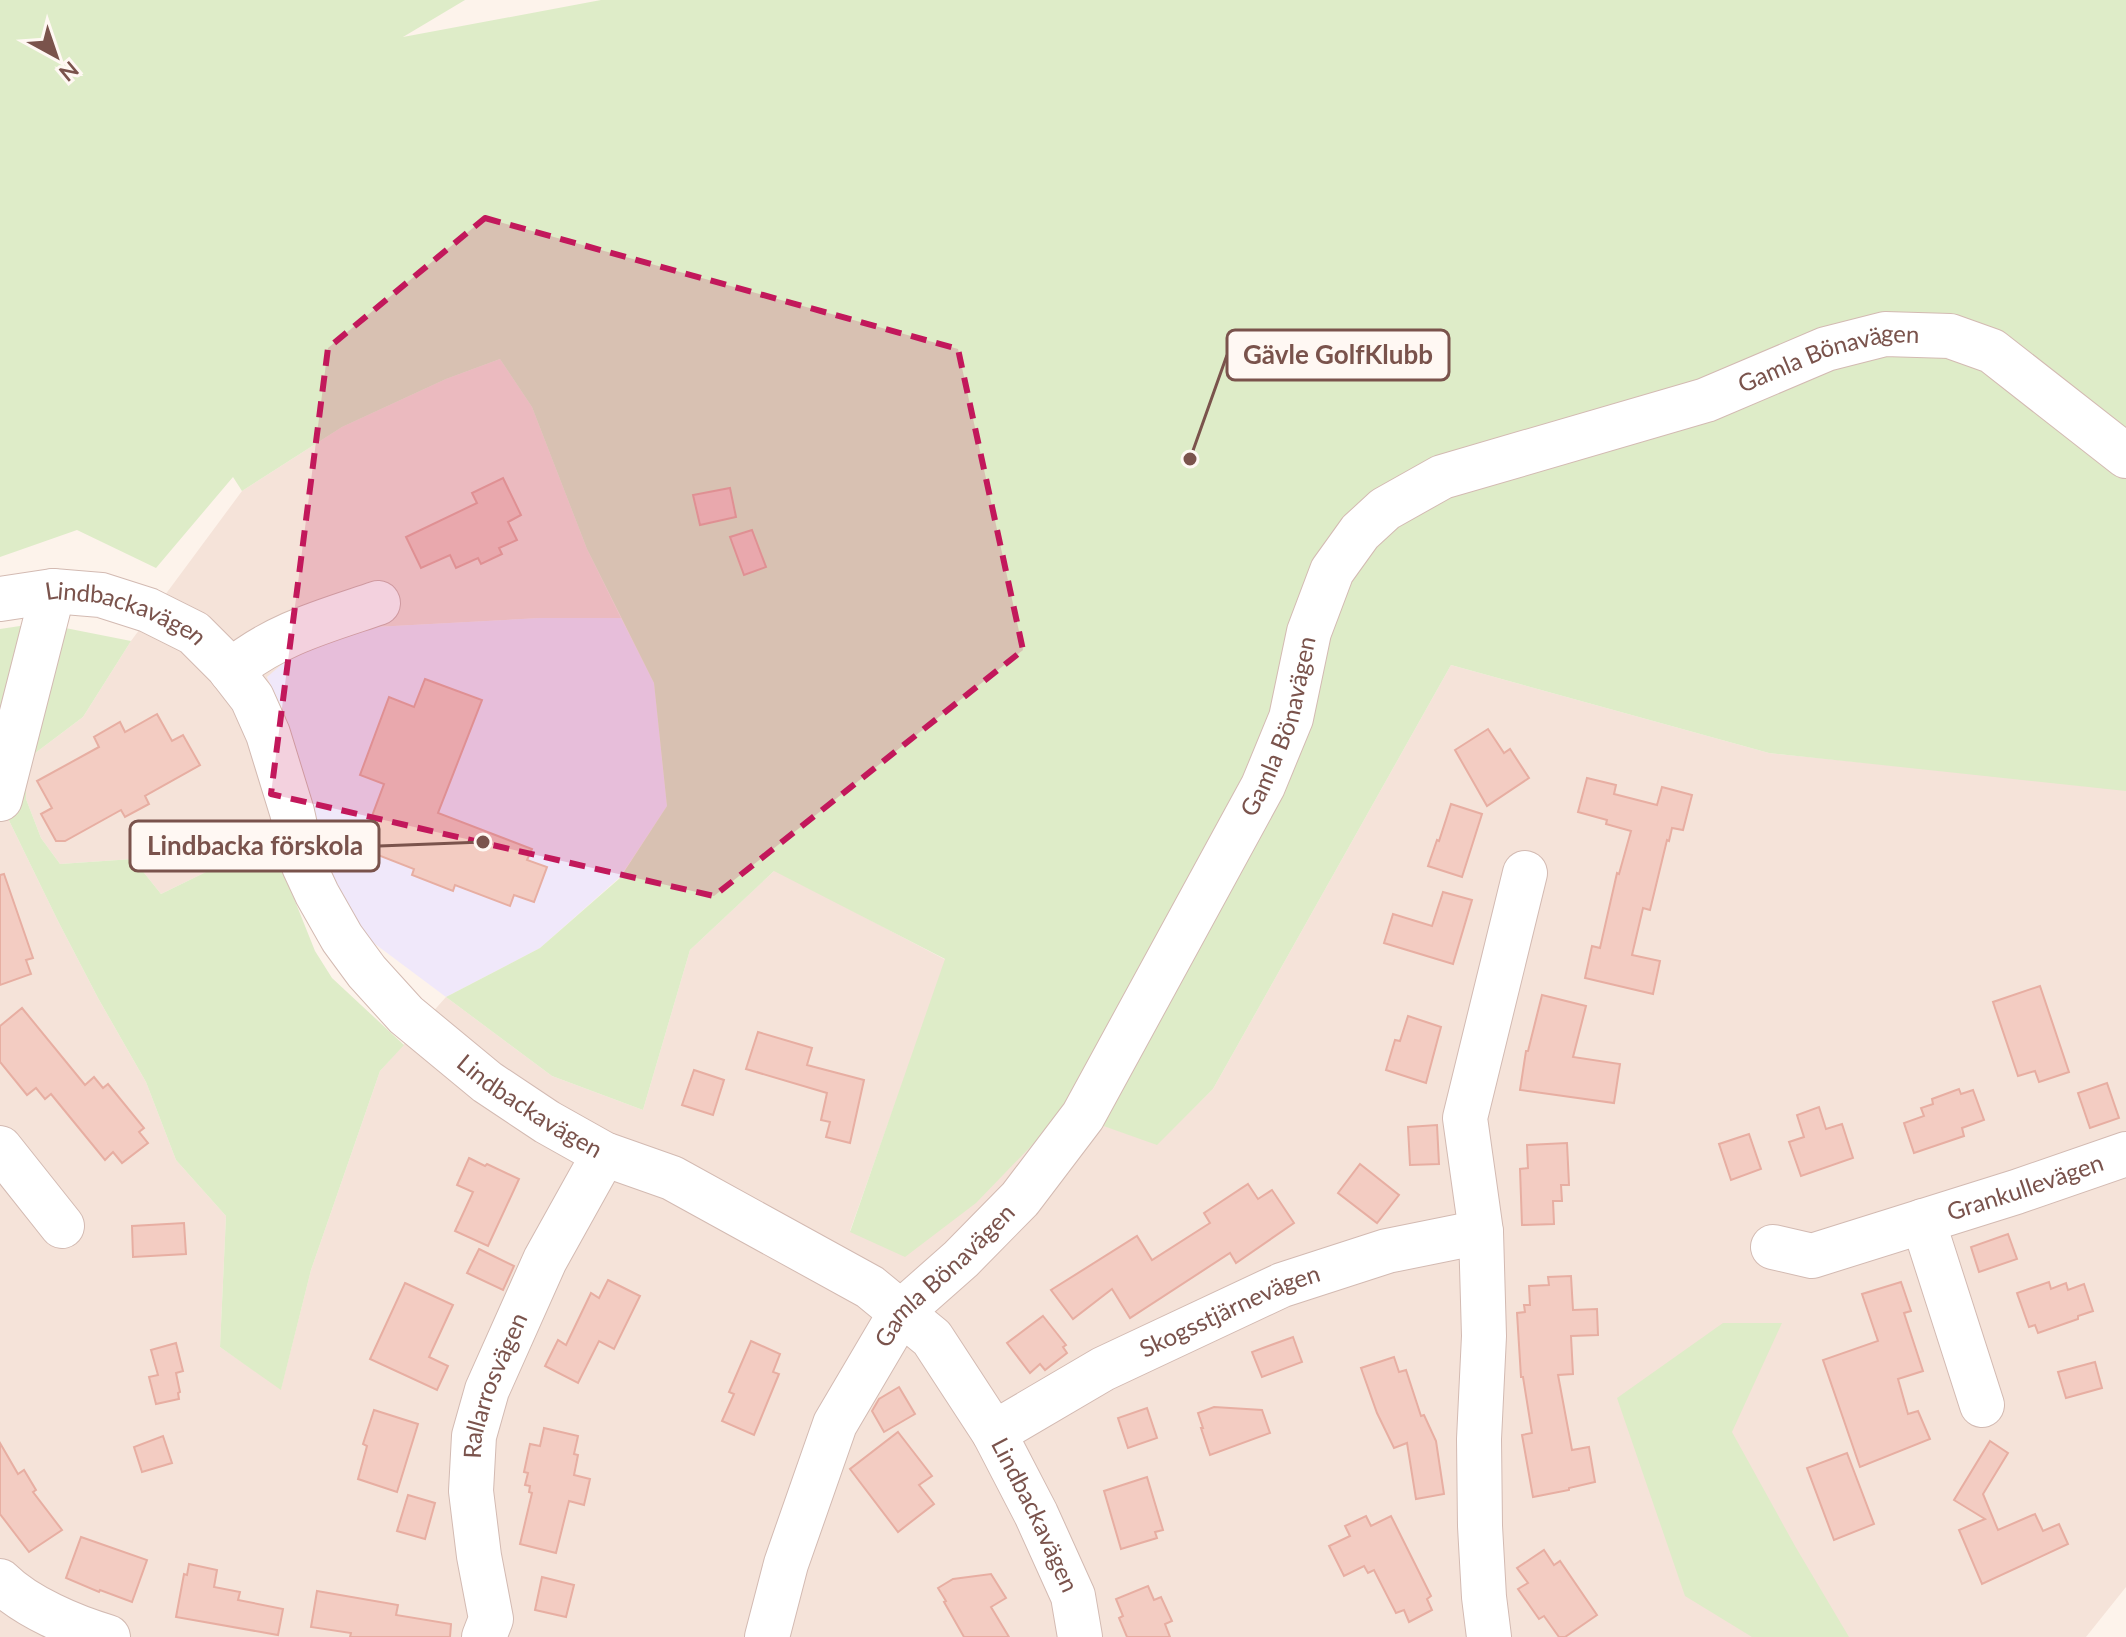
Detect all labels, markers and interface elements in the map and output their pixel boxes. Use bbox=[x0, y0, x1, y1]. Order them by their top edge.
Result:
north arrow bbox=[16, 16, 96, 96]
text: N bbox=[54, 56, 84, 87]
street label: Gamla Bönavägen bbox=[1733, 318, 1920, 398]
callout: Gävle GolfKlubb bbox=[1227, 330, 1449, 380]
text: Gävle GolfKlubb bbox=[1243, 338, 1433, 370]
street label: Lindbackavägen bbox=[43, 574, 213, 650]
street label: Gamla Bönavägen bbox=[1233, 633, 1321, 821]
callout: Lindbacka förskola bbox=[130, 821, 379, 871]
text: Lindbacka förskola bbox=[147, 829, 363, 861]
street label: Lindbackavägen bbox=[452, 1047, 608, 1163]
street label: Grankullevägen bbox=[1943, 1147, 2107, 1226]
street label: Gamla Bönavägen bbox=[868, 1197, 1020, 1352]
street label: Skogsstjärnevägen bbox=[1135, 1258, 1323, 1363]
street label: Rallarrosvägen bbox=[457, 1308, 533, 1459]
street label: Lindbackavägen bbox=[986, 1432, 1085, 1596]

